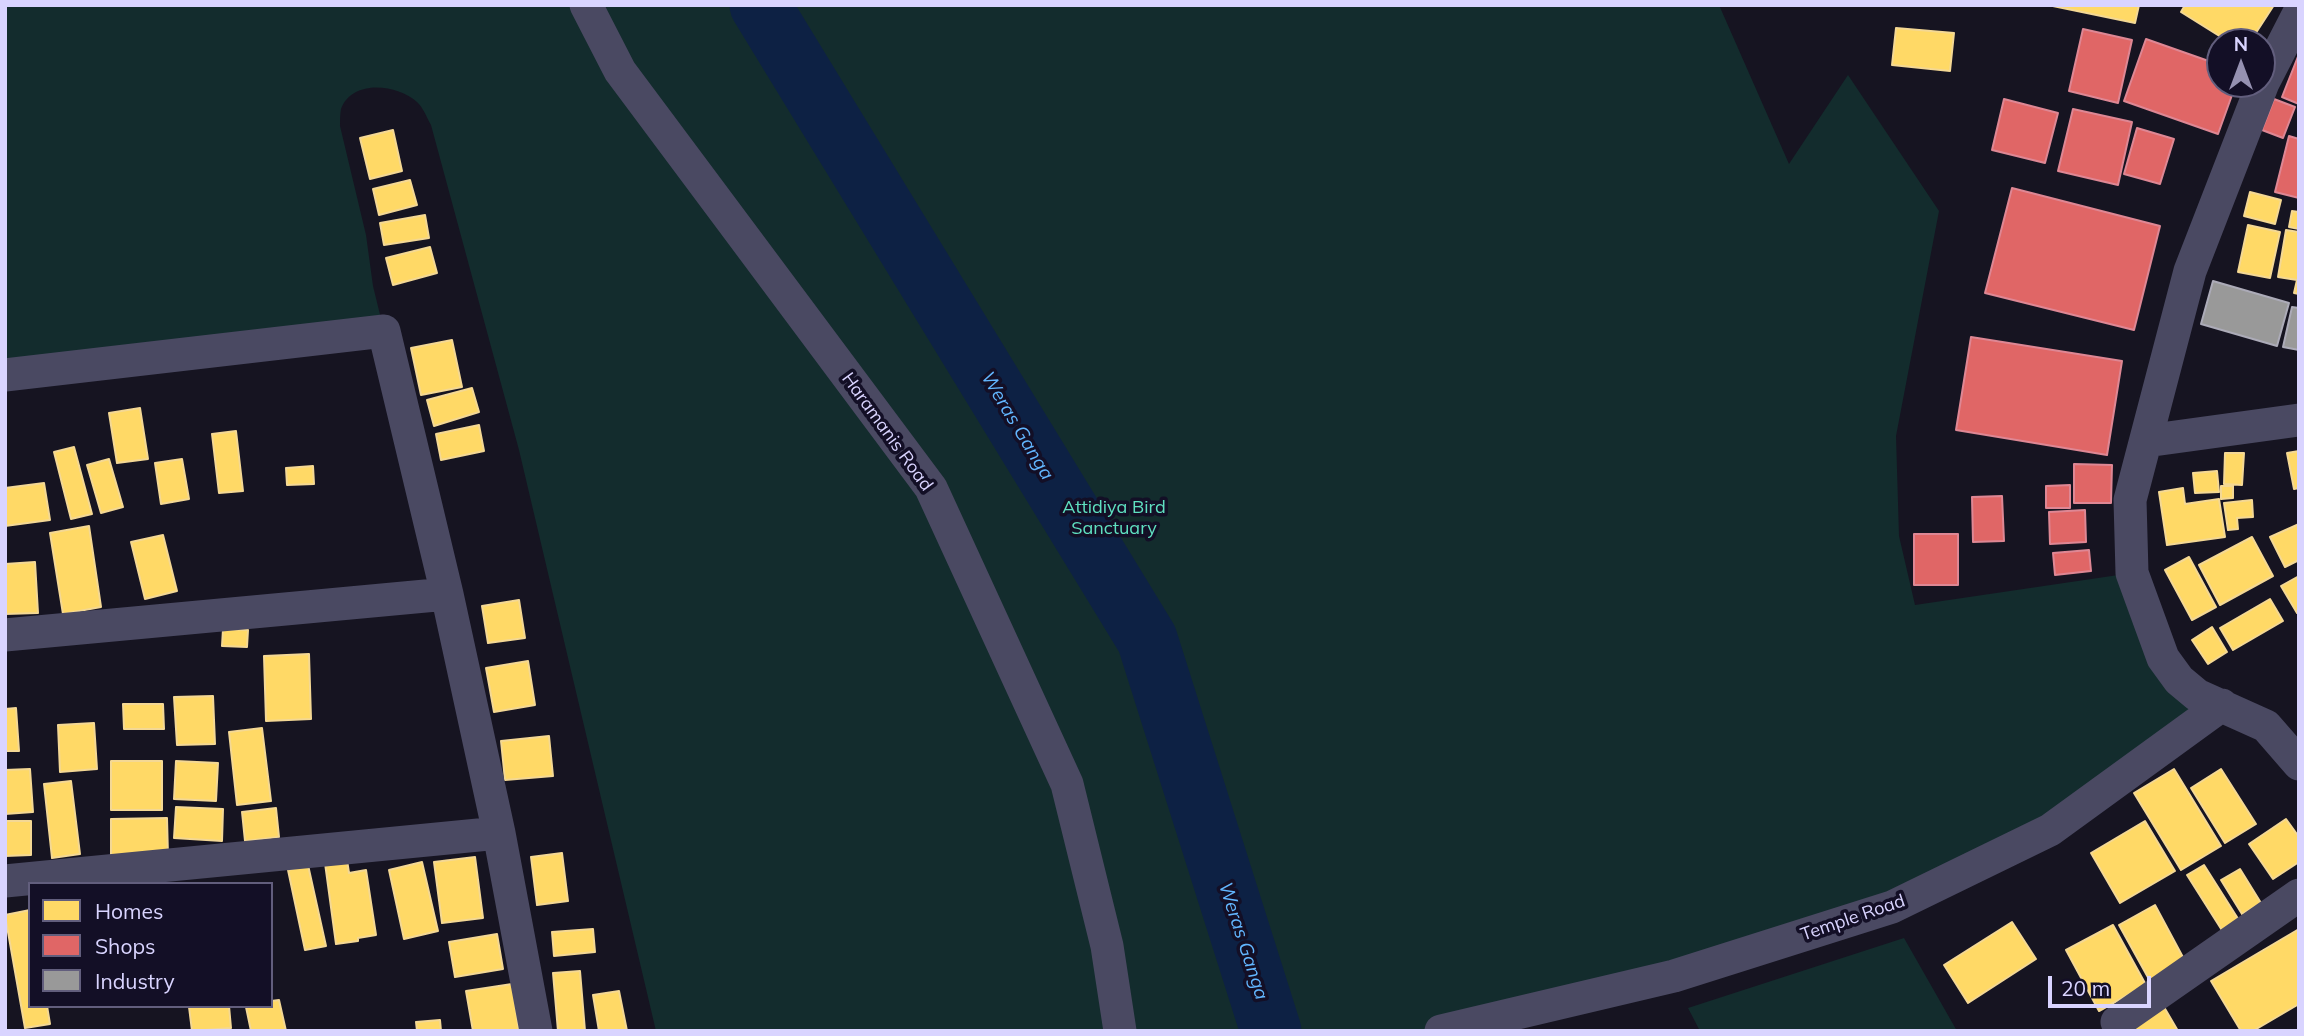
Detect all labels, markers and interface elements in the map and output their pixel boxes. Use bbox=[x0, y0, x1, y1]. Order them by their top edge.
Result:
north arrow bbox=[2206, 28, 2276, 98]
text: N bbox=[2234, 32, 2248, 56]
water label: Weras Ganga bbox=[976, 368, 1058, 484]
street label: Haramanis Road bbox=[837, 369, 937, 495]
park label: Attidiya Bird Sanctuary bbox=[1062, 497, 1166, 540]
water label: Weras Ganga bbox=[1213, 879, 1273, 1003]
legend bbox=[28, 882, 273, 1008]
street label: Temple Road bbox=[1798, 890, 1908, 946]
text: Homes bbox=[95, 898, 163, 924]
text: Shops bbox=[95, 933, 155, 959]
scale bar bbox=[2052, 962, 2155, 1006]
text: Industry bbox=[95, 968, 175, 994]
text: 20 m bbox=[2061, 975, 2110, 1001]

